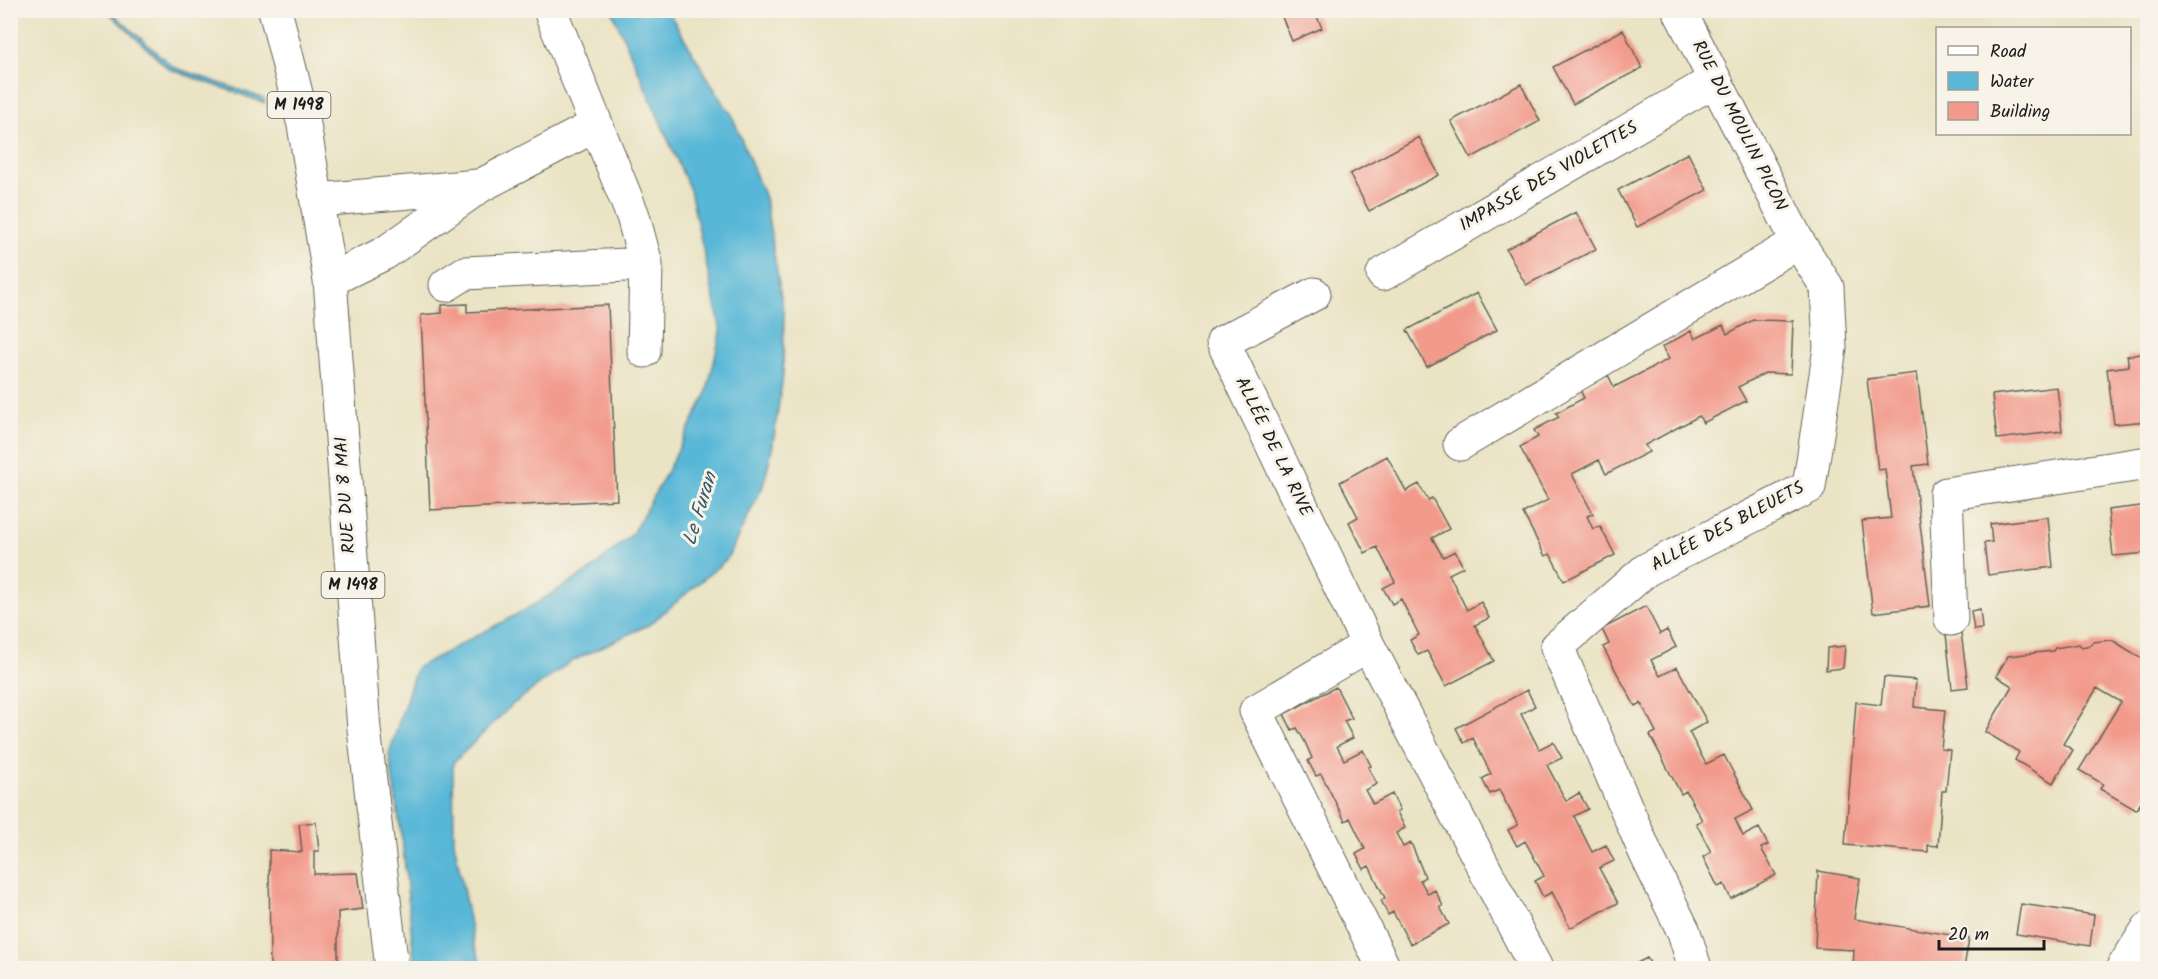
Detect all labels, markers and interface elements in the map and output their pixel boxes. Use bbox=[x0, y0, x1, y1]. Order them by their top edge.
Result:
legend bbox=[1936, 27, 2131, 135]
street label: RUE DU MOULIN PICON bbox=[1683, 35, 1795, 217]
text: Road bbox=[1990, 38, 2027, 67]
text: Water bbox=[1990, 68, 2035, 97]
road number: M 1498 bbox=[268, 92, 330, 118]
text: Building bbox=[1990, 98, 2050, 127]
street label: IMPASSE DES VIOLETTES bbox=[1454, 114, 1644, 240]
street label: ALLÉE DE LA RIVE bbox=[1227, 372, 1320, 522]
street label: RUE DU 8 MAI bbox=[327, 435, 365, 555]
water label: Le Furan bbox=[675, 467, 728, 549]
street label: ALLÉE DES BLEUETS bbox=[1646, 474, 1810, 580]
road number: M 1498 bbox=[322, 572, 385, 598]
scale bar bbox=[1939, 913, 2044, 951]
text: 20 m bbox=[1948, 921, 1989, 950]

